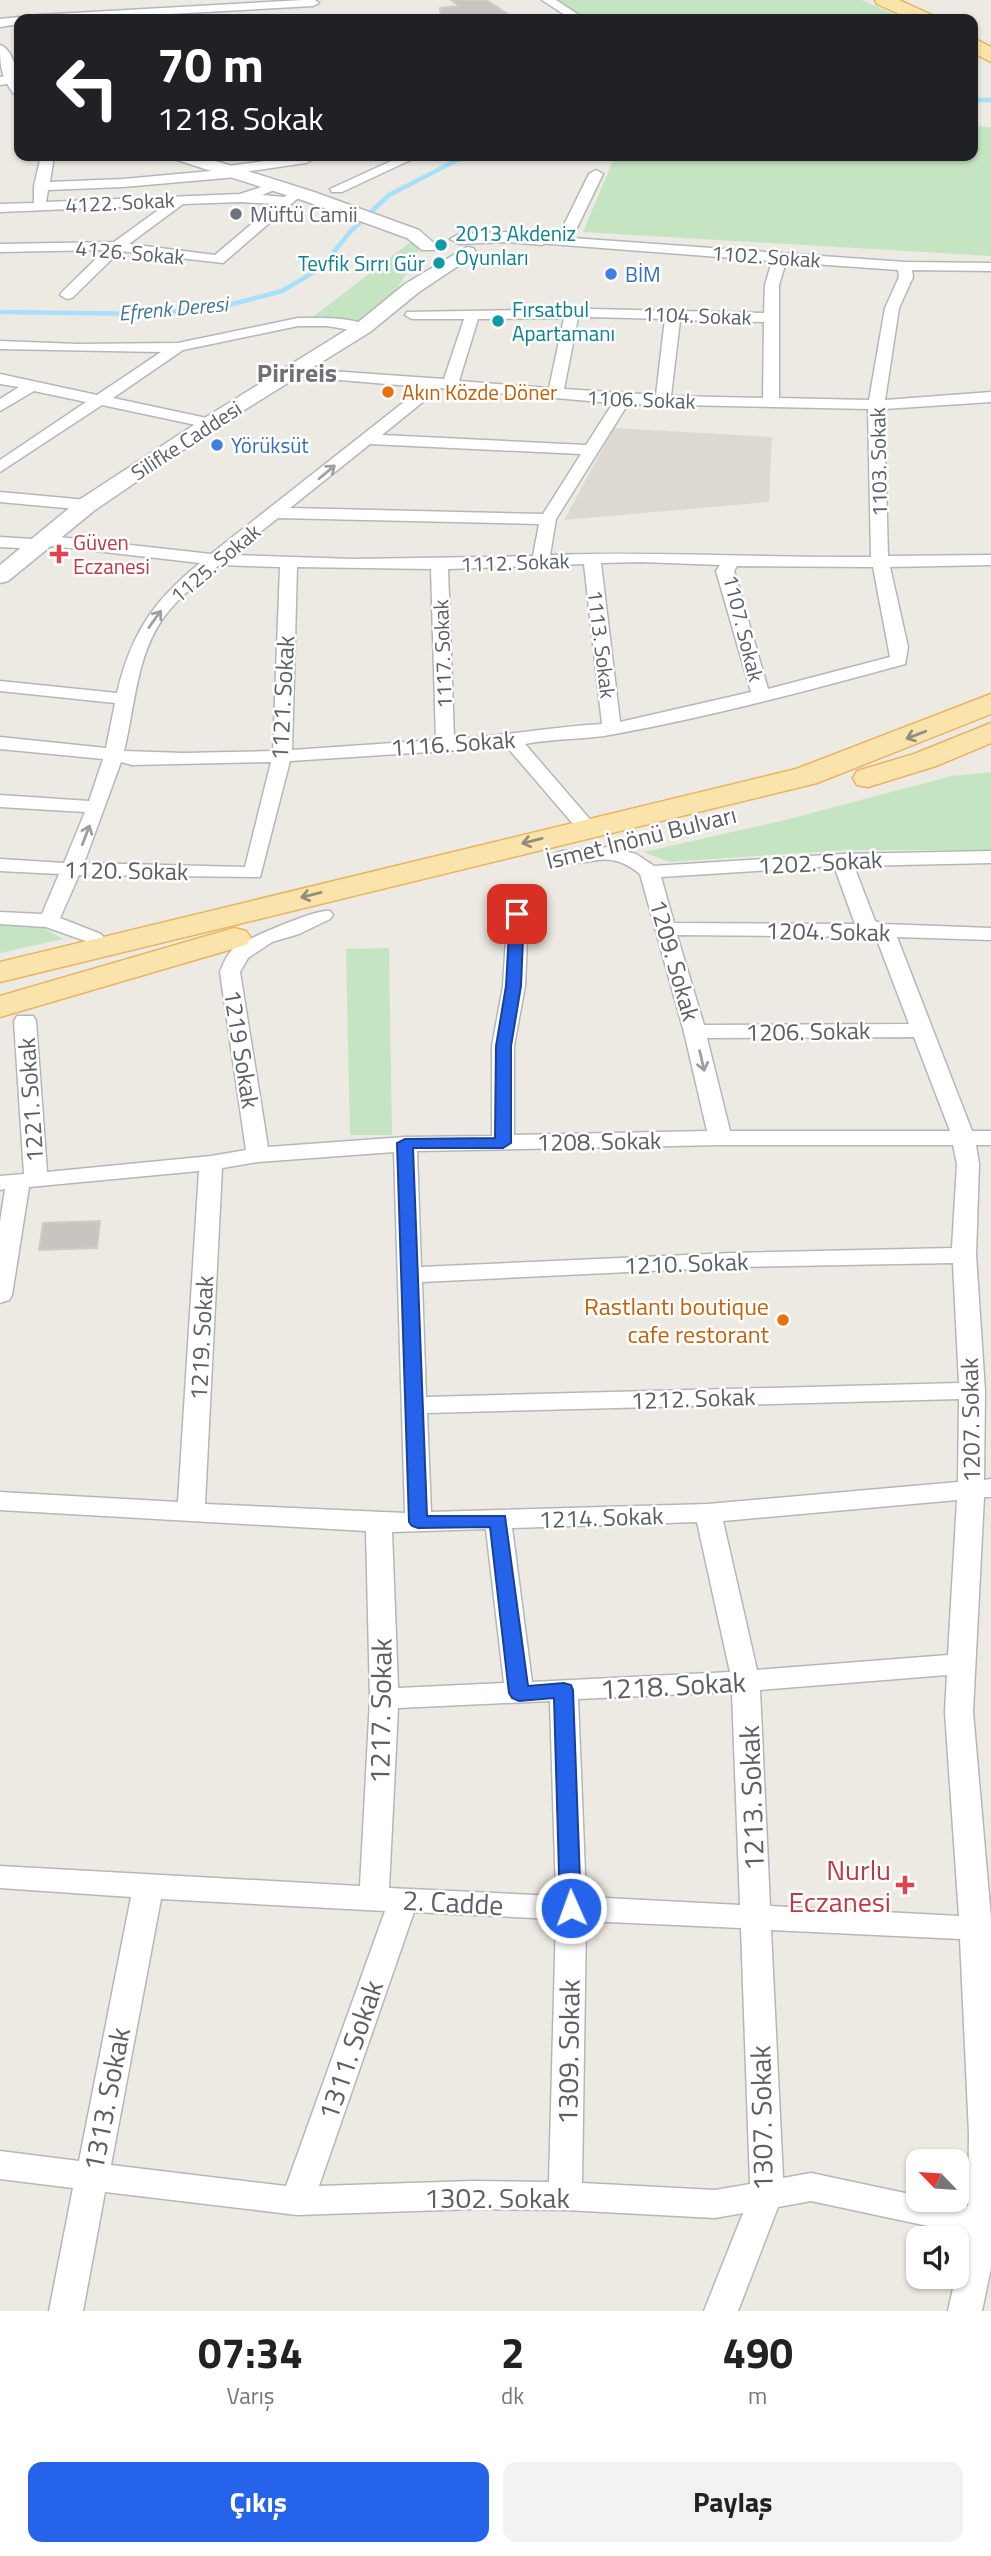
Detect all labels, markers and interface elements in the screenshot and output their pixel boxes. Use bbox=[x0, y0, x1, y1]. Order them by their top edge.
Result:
text: 70 m bbox=[157, 26, 264, 101]
icon: left bbox=[42, 42, 133, 133]
text: 1218. Sokak bbox=[157, 94, 323, 142]
street label: 4122. Sokak bbox=[65, 183, 175, 221]
place label: Müftü Camii bbox=[250, 198, 358, 230]
marker: Müftü Camii bbox=[228, 206, 244, 222]
place label: 2013 Akdeniz Oyunları bbox=[455, 217, 576, 273]
street label: 4126. Sokak bbox=[74, 231, 186, 273]
street label: 1102. Sokak bbox=[710, 236, 822, 276]
marker: 2013 Akdeniz Oyunları bbox=[433, 237, 449, 253]
place label: Tevfik Sırrı Gür bbox=[298, 247, 425, 279]
marker: Tevfik Sırrı Gür bbox=[431, 255, 447, 271]
place label: BİM bbox=[625, 258, 661, 290]
marker: BİM bbox=[603, 266, 619, 282]
water label: Efrenk Deresi bbox=[117, 287, 232, 329]
place label: Fırsatbul Apartamanı bbox=[512, 293, 615, 349]
street label: 1104. Sokak bbox=[642, 297, 752, 333]
marker: Fırsatbul Apartamanı bbox=[490, 313, 506, 329]
district label: Pirireis bbox=[257, 353, 337, 392]
place label: Akın Közde Döner bbox=[402, 376, 557, 408]
street label: 1106. Sokak bbox=[586, 381, 696, 417]
marker: Akın Közde Döner bbox=[380, 384, 396, 400]
street label: Silifke Caddesi bbox=[124, 392, 248, 488]
street label: 1103. Sokak bbox=[861, 407, 895, 517]
place label: Yörüksüt bbox=[231, 429, 309, 461]
marker: Yörüksüt bbox=[209, 437, 225, 453]
one-way arrow bbox=[317, 464, 335, 480]
street label: 1125. Sokak bbox=[163, 516, 267, 610]
place label: Güven Eczanesi bbox=[73, 526, 150, 582]
street label: 1112. Sokak bbox=[460, 544, 570, 580]
marker: Güven Eczanesi bbox=[51, 546, 67, 562]
street label: 1107. Sokak bbox=[715, 571, 773, 685]
street label: 1113. Sokak bbox=[579, 588, 625, 700]
street label: 1117. Sokak bbox=[424, 599, 460, 709]
one-way arrow bbox=[147, 610, 162, 629]
street label: 1121. Sokak bbox=[261, 634, 303, 761]
street label: 1116. Sokak bbox=[389, 721, 517, 765]
one-way arrow bbox=[905, 730, 927, 743]
street label: İsmet İnönü Bulvarı bbox=[542, 796, 740, 878]
one-way arrow bbox=[80, 824, 93, 846]
one-way arrow bbox=[521, 835, 544, 849]
street label: 1202. Sokak bbox=[757, 841, 884, 883]
street label: 1120. Sokak bbox=[63, 851, 189, 889]
pin bbox=[487, 884, 547, 944]
one-way arrow bbox=[300, 889, 323, 902]
icon: arrive bbox=[498, 895, 536, 933]
street label: 1209. Sokak bbox=[640, 895, 710, 1025]
street label: 1204. Sokak bbox=[765, 912, 891, 950]
street label: 1219 Sokak bbox=[215, 987, 269, 1111]
street label: 1206. Sokak bbox=[745, 1012, 871, 1050]
street label: 1221. Sokak bbox=[8, 1036, 52, 1164]
one-way arrow bbox=[696, 1049, 709, 1072]
street label: 1208. Sokak bbox=[536, 1122, 662, 1160]
street label: 1210. Sokak bbox=[623, 1243, 750, 1283]
street label: 1219. Sokak bbox=[180, 1274, 222, 1401]
place label: Rastlantı boutique cafe restorant bbox=[584, 1288, 770, 1352]
marker: Rastlantı boutique cafe restorant bbox=[775, 1312, 791, 1328]
street label: 1207. Sokak bbox=[951, 1357, 989, 1483]
street label: 1212. Sokak bbox=[630, 1378, 757, 1418]
street label: 1214. Sokak bbox=[538, 1497, 665, 1537]
street label: 1217. Sokak bbox=[357, 1638, 403, 1784]
street label: 1218. Sokak bbox=[599, 1660, 747, 1710]
street label: 1213. Sokak bbox=[727, 1724, 775, 1872]
place label: Nurlu Eczanesi bbox=[788, 1848, 891, 1923]
position arrow bbox=[534, 1871, 608, 1945]
marker: Nurlu Eczanesi bbox=[897, 1877, 913, 1893]
street label: 2. Cadde bbox=[401, 1878, 505, 1926]
street label: 1311. Sokak bbox=[306, 1974, 394, 2126]
street label: 1309. Sokak bbox=[545, 1979, 591, 2125]
street label: 1313. Sokak bbox=[71, 2023, 141, 2175]
street label: 1307. Sokak bbox=[738, 2045, 784, 2191]
north arrow bbox=[906, 2149, 970, 2212]
map controls bbox=[906, 2149, 969, 2289]
street label: 1302. Sokak bbox=[424, 2176, 570, 2219]
button: sound bbox=[906, 2226, 969, 2289]
text: 07:34 bbox=[198, 2320, 303, 2384]
text: 2 bbox=[501, 2320, 524, 2384]
text: 490 bbox=[722, 2320, 793, 2384]
text: Varış bbox=[226, 2378, 274, 2413]
text: dk bbox=[501, 2378, 524, 2413]
text: m bbox=[748, 2378, 767, 2413]
button: Çıkış bbox=[28, 2462, 489, 2542]
button: Paylaş bbox=[503, 2462, 963, 2542]

